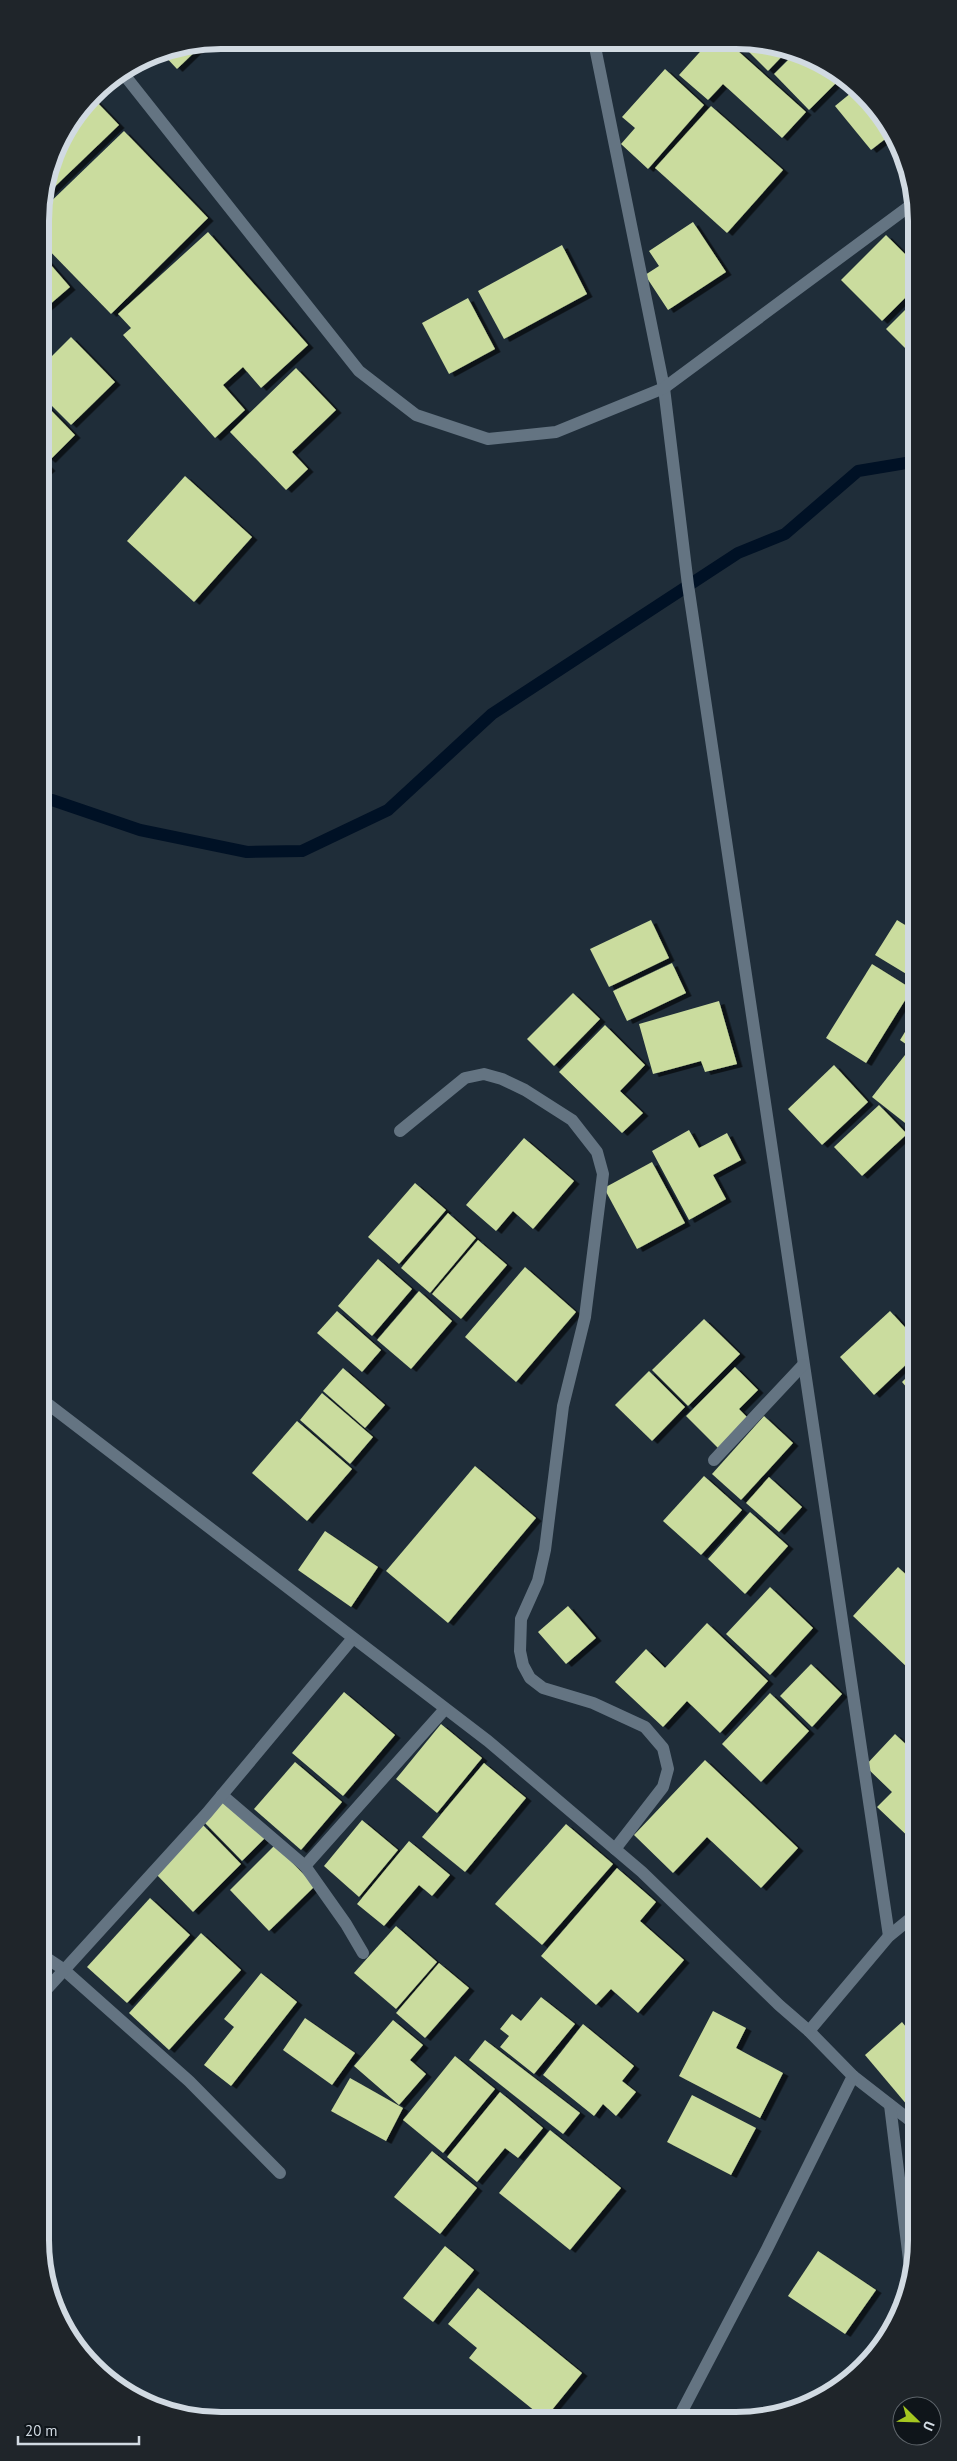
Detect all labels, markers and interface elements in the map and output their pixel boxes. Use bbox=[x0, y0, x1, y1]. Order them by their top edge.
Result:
north arrow bbox=[892, 2396, 942, 2446]
scale bar bbox=[18, 2414, 139, 2446]
text: U bbox=[919, 2419, 939, 2434]
text: 20 m bbox=[25, 2421, 58, 2440]

